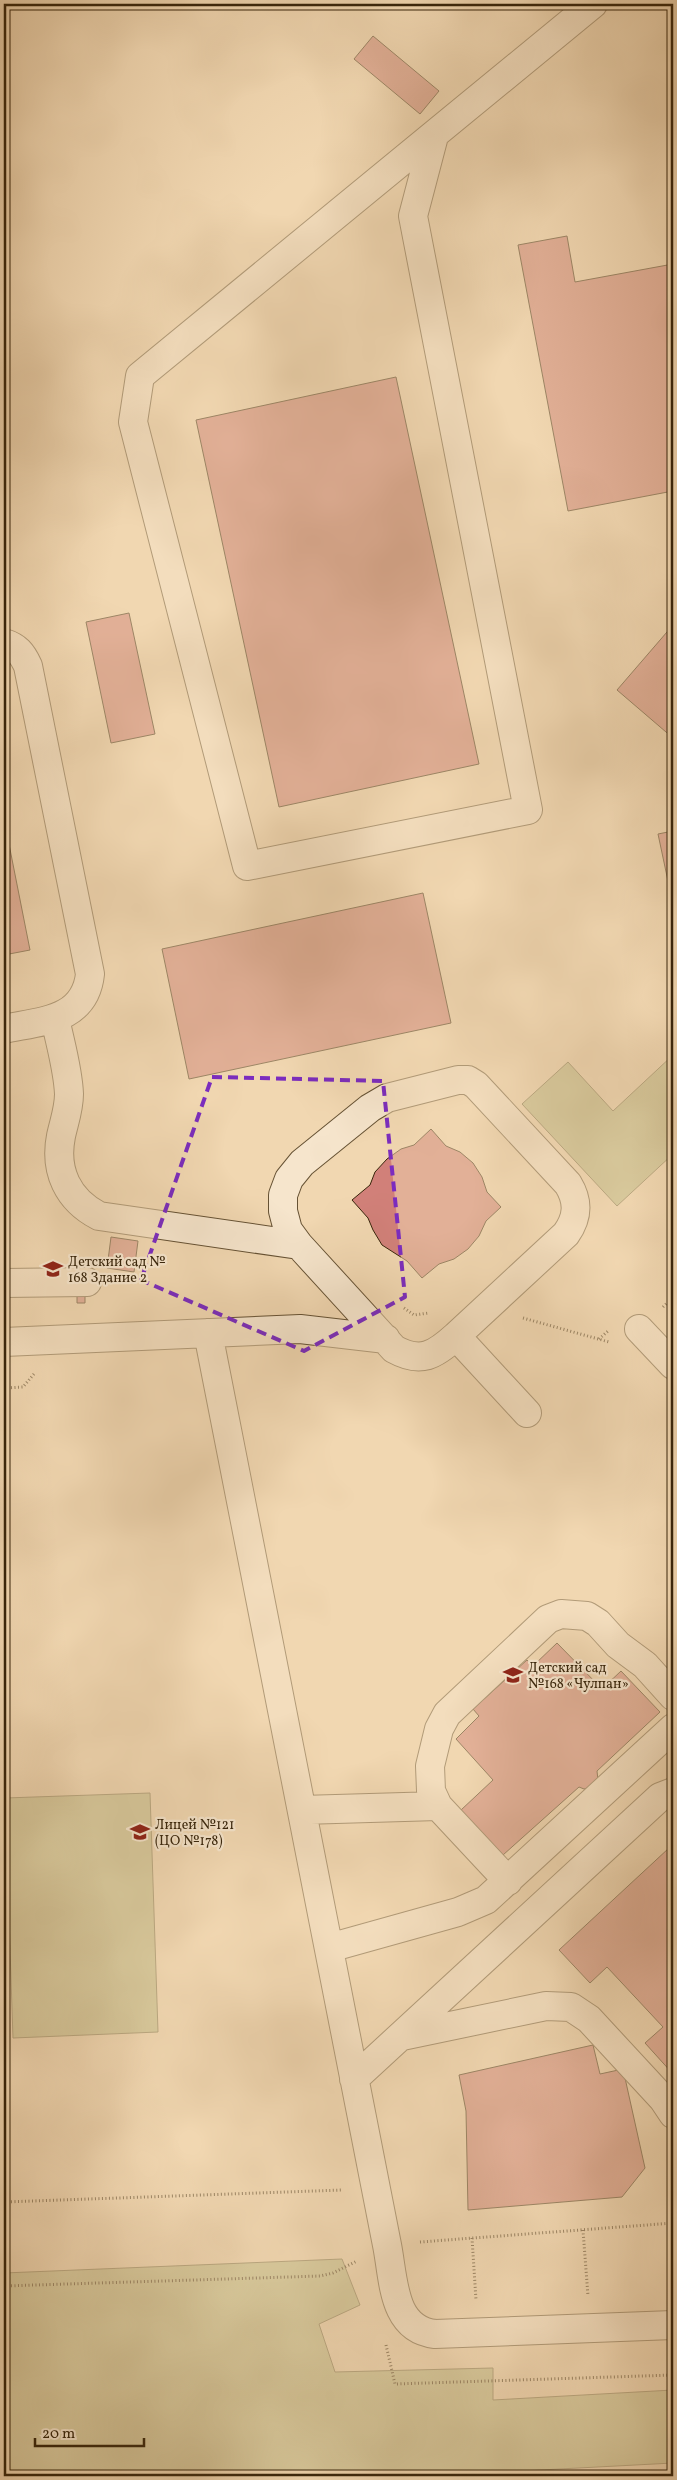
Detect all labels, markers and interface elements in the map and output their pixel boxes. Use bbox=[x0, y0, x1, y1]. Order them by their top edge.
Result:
place label: Детский сад № 168 Здание 2 bbox=[68, 1253, 166, 1288]
school or university icon: Детский сад № 168 Здание 2 bbox=[42, 1258, 64, 1280]
place label: Детский сад №168 «Чулпан» bbox=[528, 1659, 629, 1694]
school or university icon: Детский сад №168 «Чулпан» bbox=[502, 1664, 524, 1686]
place label: Лицей №121 (ЦО №178) bbox=[155, 1816, 234, 1851]
school or university icon: Лицей №121 (ЦО №178) bbox=[129, 1821, 151, 1843]
scale bar bbox=[35, 2415, 144, 2447]
text: 20 m bbox=[42, 2424, 75, 2445]

